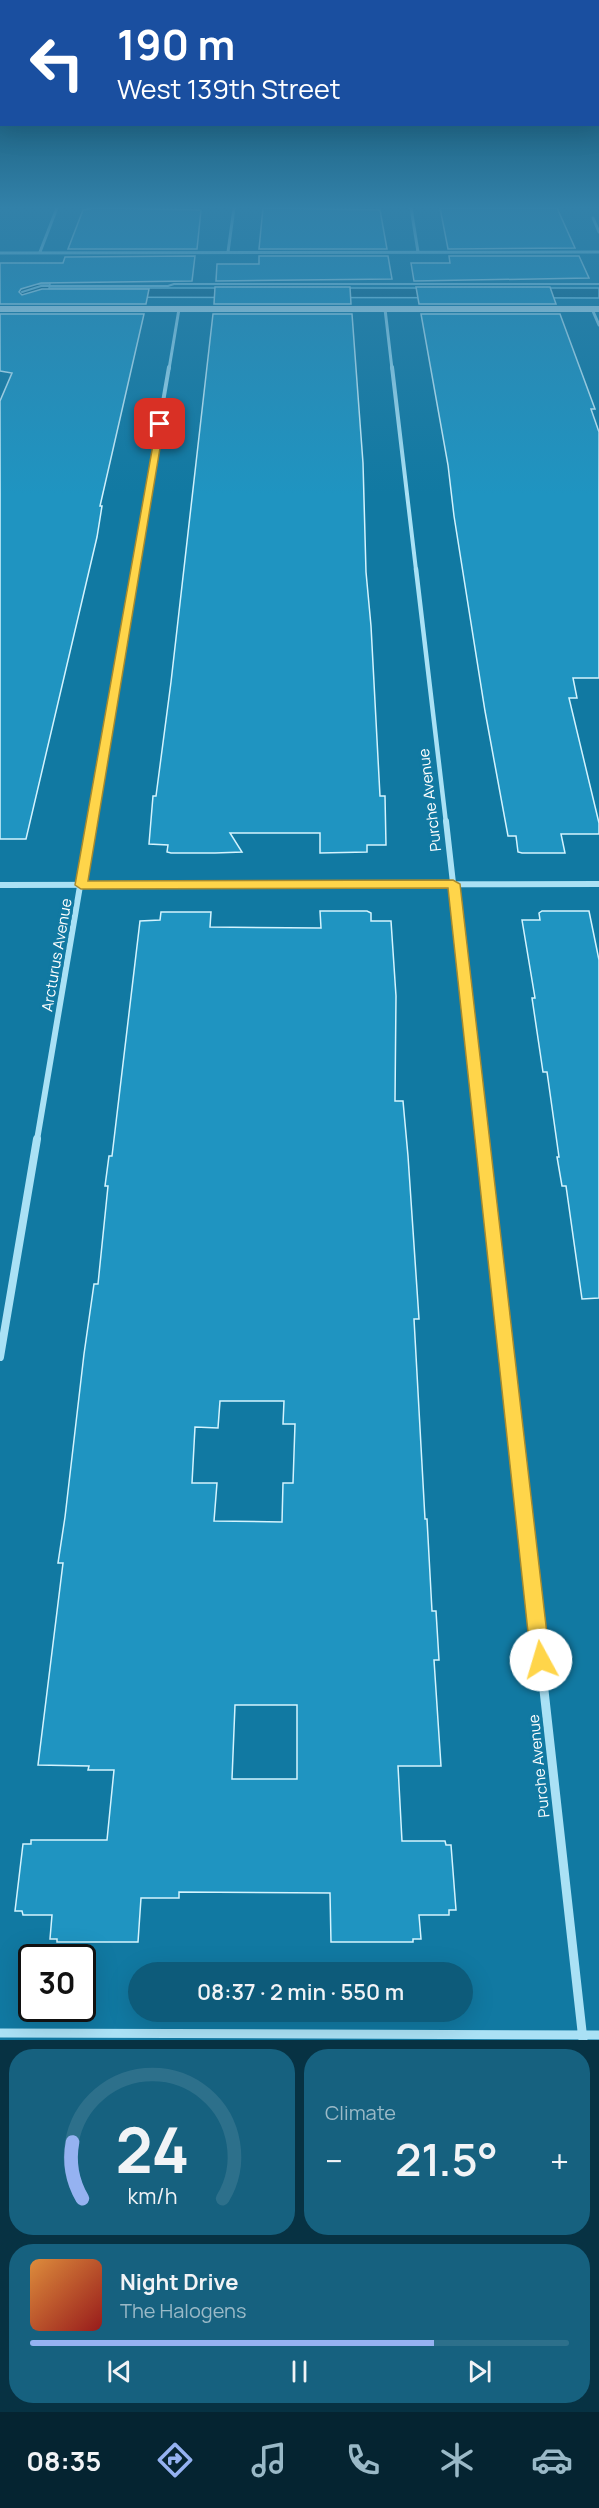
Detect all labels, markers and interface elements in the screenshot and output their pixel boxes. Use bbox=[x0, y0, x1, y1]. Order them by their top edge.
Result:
text: 190 m bbox=[117, 15, 235, 73]
icon: left bbox=[18, 24, 96, 102]
text: West 139th Street bbox=[117, 70, 341, 107]
pin bbox=[134, 398, 185, 449]
icon: arrive bbox=[143, 407, 176, 440]
street label: Purche Avenue bbox=[413, 747, 446, 853]
street label: Arcturus Avenue bbox=[36, 896, 77, 1013]
position arrow bbox=[509, 1628, 573, 1692]
street label: Purche Avenue bbox=[523, 1713, 554, 1819]
speed limit sign: 30 bbox=[18, 1944, 96, 2022]
text: 08:37 · 2 min · 550 m bbox=[197, 1977, 404, 2007]
text: Climate bbox=[325, 2099, 396, 2126]
text: 24 bbox=[115, 2106, 189, 2192]
text: 21.5° bbox=[395, 2128, 498, 2190]
text: − bbox=[325, 2138, 343, 2183]
text: + bbox=[550, 2138, 569, 2183]
text: km/h bbox=[127, 2181, 177, 2210]
text: Night Drive bbox=[120, 2267, 239, 2297]
text: The Halogens bbox=[120, 2297, 246, 2324]
icon: previous bbox=[103, 2355, 136, 2388]
icon: pause bbox=[283, 2355, 316, 2388]
icon: next bbox=[463, 2355, 496, 2388]
icon: directions bbox=[154, 2439, 196, 2481]
icon: music bbox=[248, 2439, 290, 2481]
icon: phone bbox=[342, 2439, 384, 2481]
icon: climate bbox=[436, 2439, 478, 2481]
icon: car bbox=[531, 2439, 573, 2481]
text: 08:35 bbox=[26, 2442, 101, 2479]

